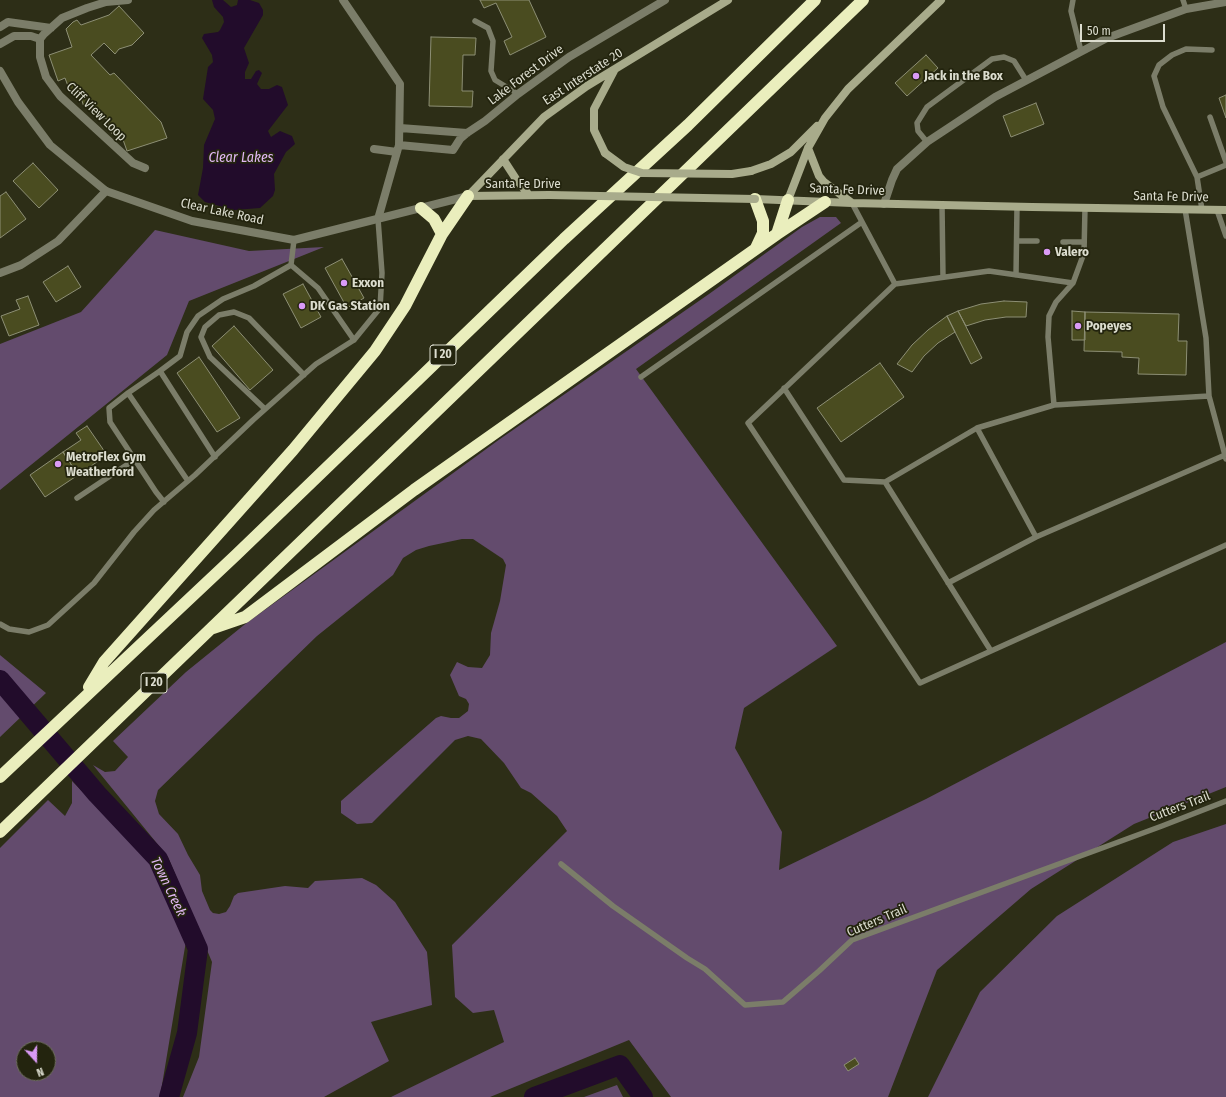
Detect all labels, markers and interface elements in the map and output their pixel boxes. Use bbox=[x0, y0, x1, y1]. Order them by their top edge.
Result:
scale bar bbox=[1082, 16, 1167, 42]
text: 50 m bbox=[1087, 24, 1111, 38]
street label: Lake Forest Drive bbox=[485, 42, 567, 108]
street label: East Interstate 20 bbox=[540, 45, 626, 109]
place label: Jack in the Box bbox=[924, 68, 1003, 84]
marker: Jack in the Box bbox=[911, 71, 921, 81]
street label: Cliff View Loop bbox=[62, 79, 130, 145]
water label: Clear Lakes bbox=[208, 150, 274, 166]
street label: Santa Fe Drive bbox=[485, 176, 561, 192]
street label: Santa Fe Drive bbox=[809, 181, 885, 199]
street label: Santa Fe Drive bbox=[1133, 189, 1209, 205]
street label: Clear Lake Road bbox=[179, 196, 265, 228]
place label: Valero bbox=[1055, 244, 1089, 260]
marker: Valero bbox=[1042, 247, 1052, 257]
place label: Exxon bbox=[352, 275, 384, 291]
marker: Exxon bbox=[339, 278, 349, 288]
place label: DK Gas Station bbox=[310, 298, 390, 314]
marker: DK Gas Station bbox=[297, 301, 307, 311]
place label: Popeyes bbox=[1086, 318, 1132, 334]
marker: Popeyes bbox=[1073, 321, 1083, 331]
road number: I 20 bbox=[430, 345, 456, 365]
place label: MetroFlex Gym Weatherford bbox=[66, 449, 146, 480]
marker: MetroFlex Gym Weatherford bbox=[53, 459, 63, 469]
road number: I 20 bbox=[141, 673, 167, 693]
street label: Cutters Trail bbox=[1147, 788, 1213, 826]
water label: Town Creek bbox=[146, 855, 190, 919]
street label: Cutters Trail bbox=[845, 901, 909, 941]
north arrow bbox=[16, 1041, 56, 1081]
text: N bbox=[35, 1064, 46, 1079]

